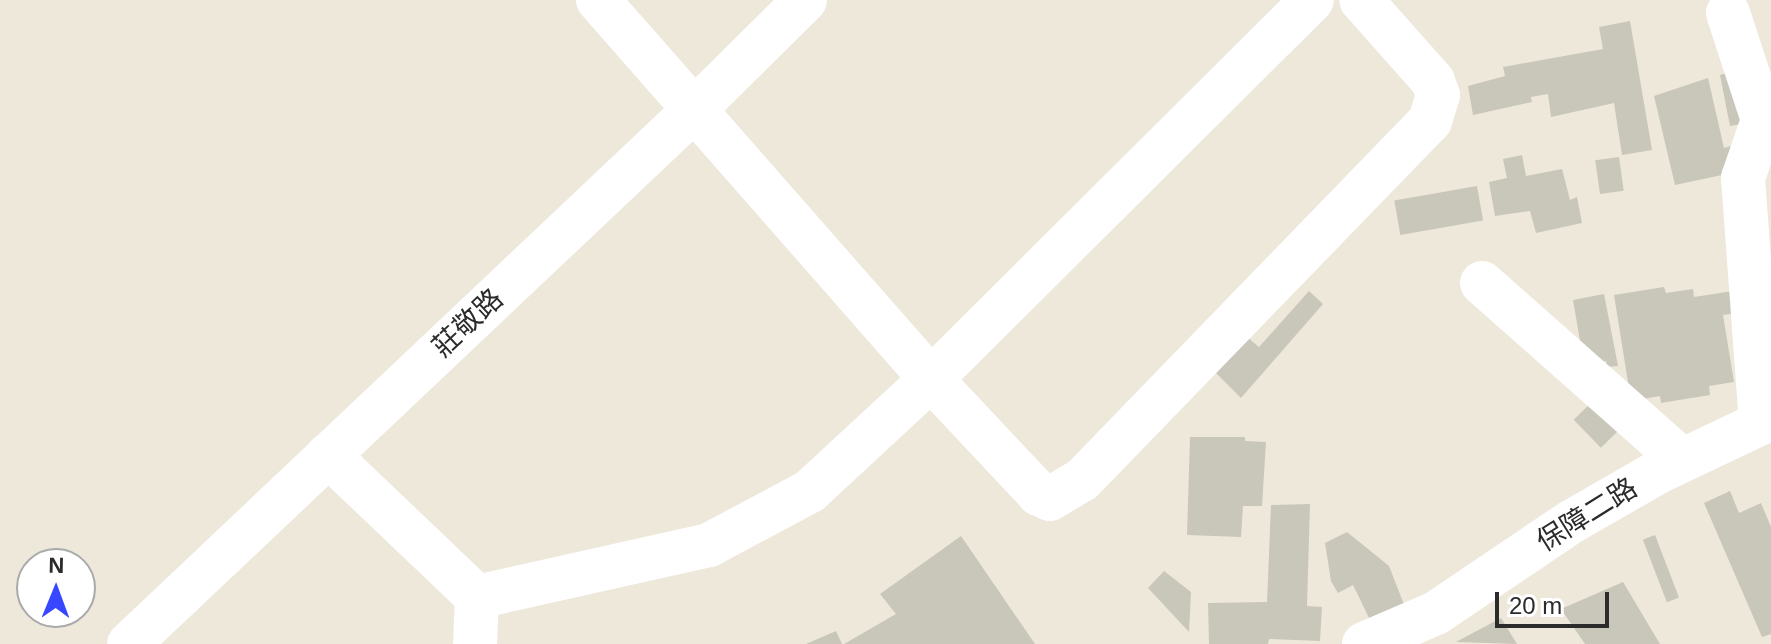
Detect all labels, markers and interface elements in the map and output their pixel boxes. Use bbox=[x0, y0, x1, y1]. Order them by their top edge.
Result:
street label: 莊敬路 bbox=[426, 282, 510, 364]
street label: 保障二路 bbox=[1531, 471, 1643, 559]
north arrow bbox=[16, 548, 96, 628]
text: N bbox=[48, 553, 65, 578]
scale bar bbox=[1499, 576, 1613, 626]
text: 20 m bbox=[1509, 592, 1562, 619]

